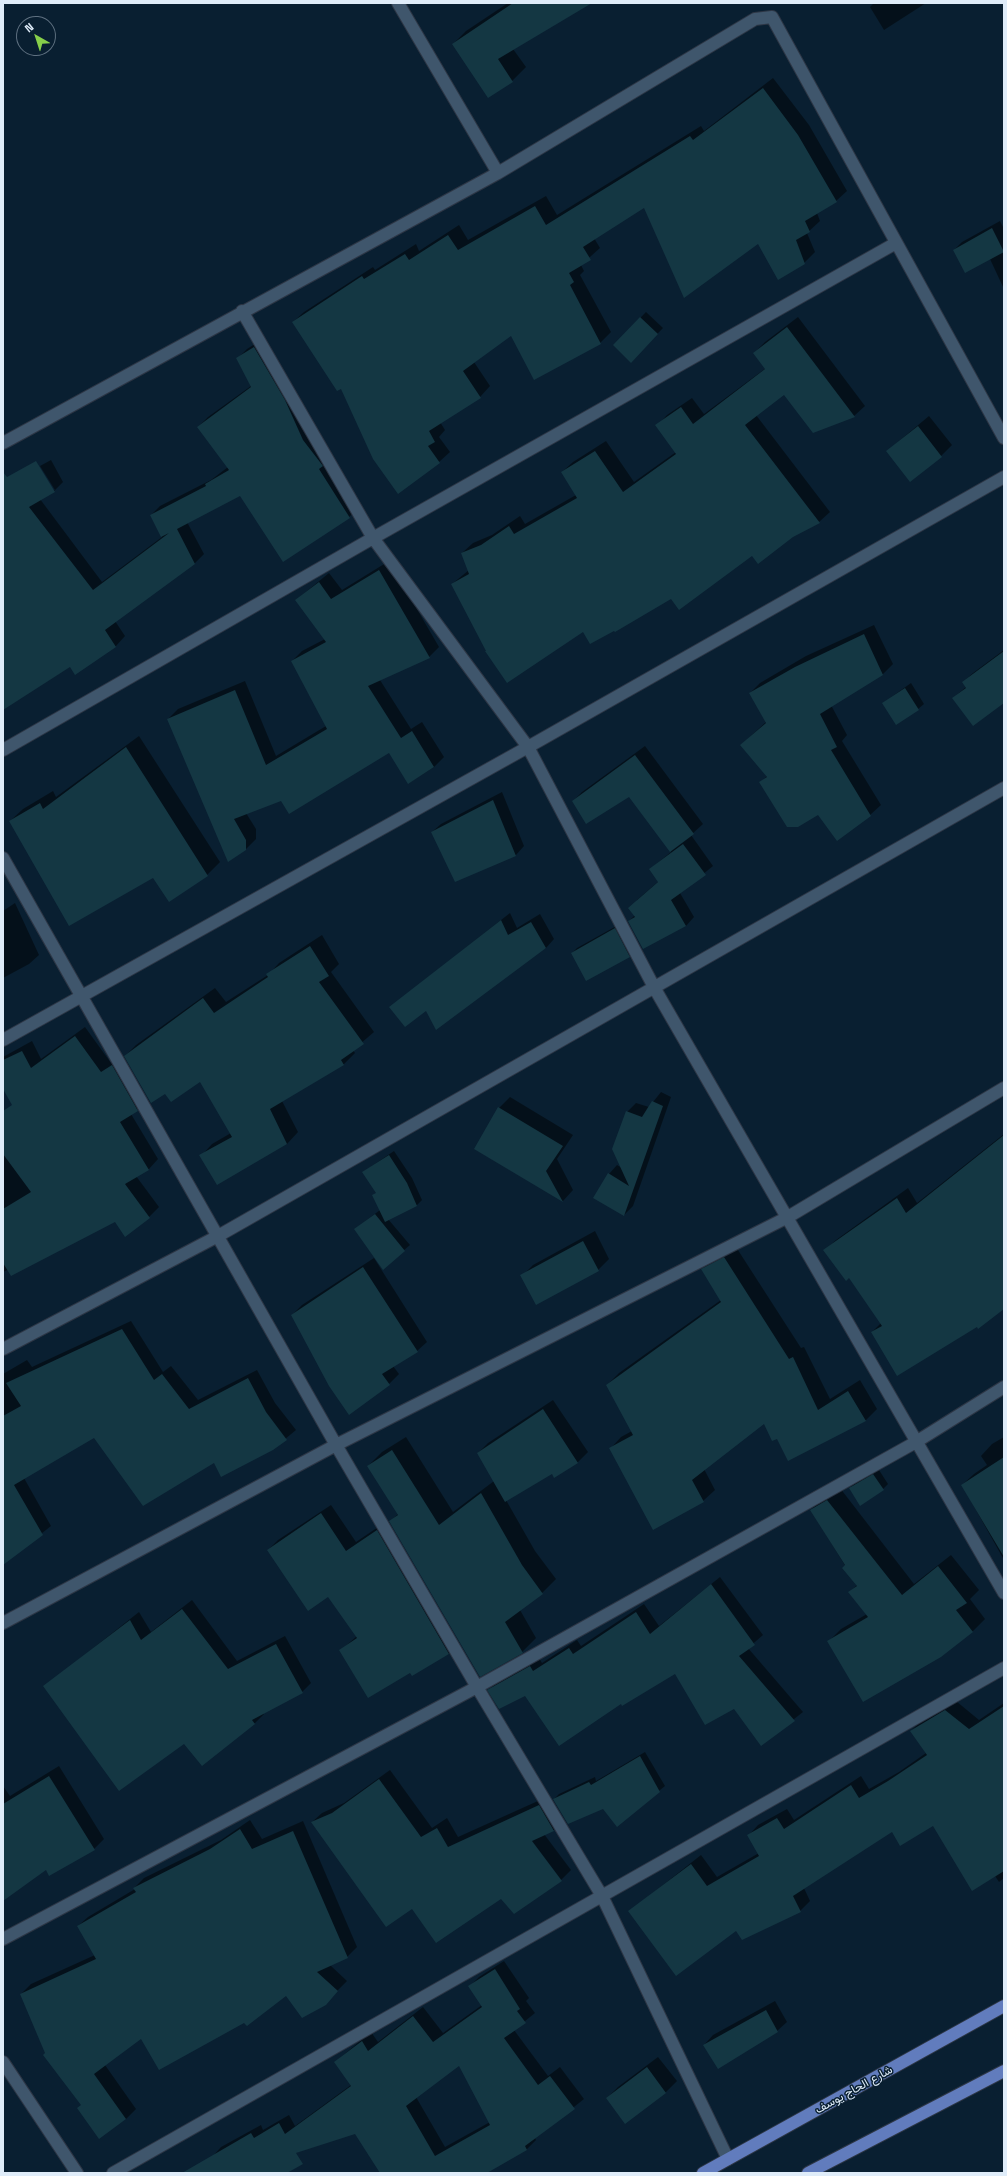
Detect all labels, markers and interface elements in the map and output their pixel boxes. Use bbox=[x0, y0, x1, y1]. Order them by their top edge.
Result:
north arrow bbox=[16, 16, 56, 56]
text: N bbox=[22, 20, 36, 35]
street label: شارع الحاج يوسف bbox=[813, 2063, 895, 2117]

